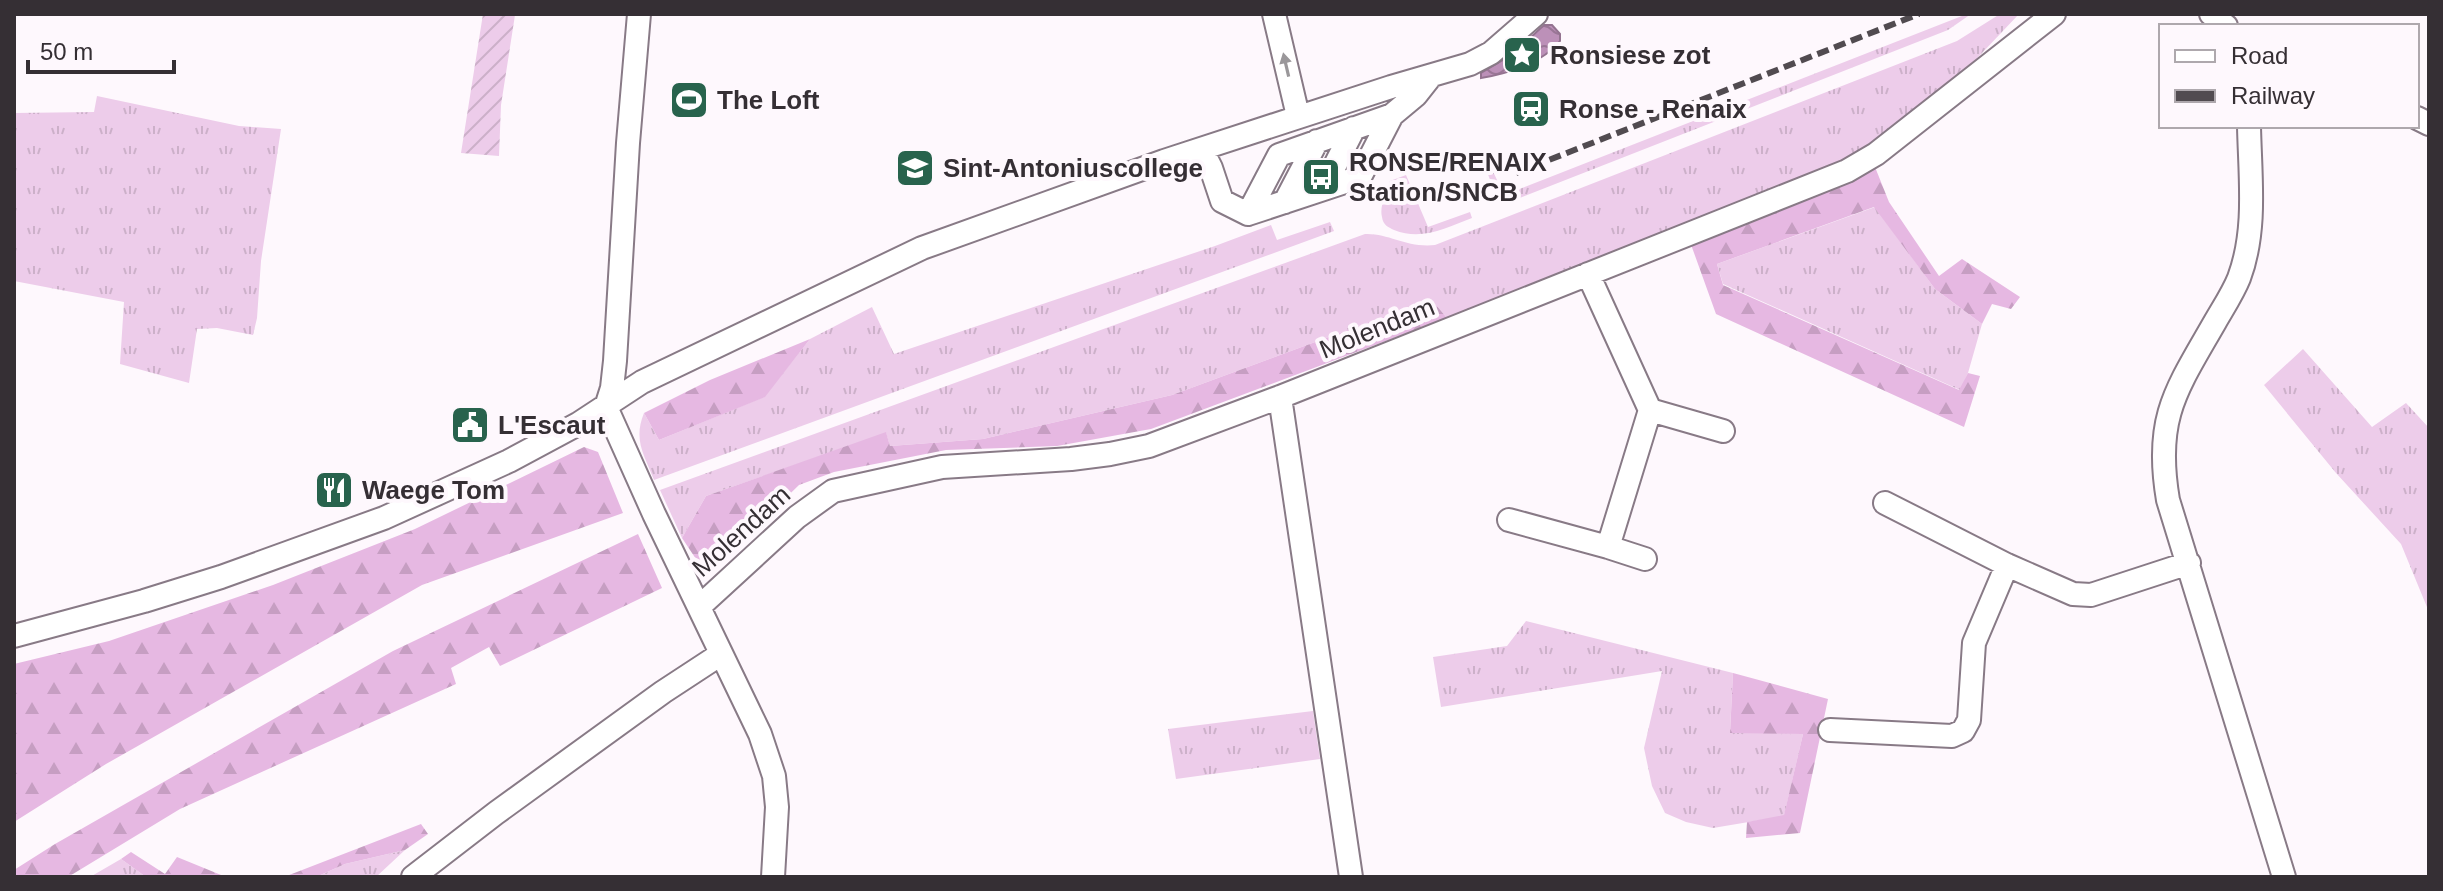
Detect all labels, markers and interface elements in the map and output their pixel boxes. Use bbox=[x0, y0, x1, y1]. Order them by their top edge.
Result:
scale bar bbox=[28, 24, 174, 74]
legend bbox=[2159, 24, 2419, 128]
place icon: Ronsiese zot bbox=[1501, 34, 1543, 76]
text: 50 m bbox=[40, 38, 93, 65]
place label: Ronsiese zot bbox=[1550, 40, 1711, 70]
text: Road bbox=[2231, 42, 2288, 69]
one-way arrow bbox=[1280, 53, 1292, 78]
sports icon: The Loft bbox=[668, 79, 710, 121]
text: Railway bbox=[2231, 82, 2315, 109]
place label: The Loft bbox=[717, 85, 820, 115]
station icon: Ronse - Renaix bbox=[1510, 88, 1552, 130]
place label: Ronse - Renaix bbox=[1559, 94, 1747, 124]
school or university icon: Sint-Antoniuscollege bbox=[894, 147, 936, 189]
place label: RONSE/RENAIX Station/SNCB bbox=[1349, 147, 1548, 207]
place label: Sint-Antoniuscollege bbox=[943, 153, 1203, 183]
bus stop icon: RONSE/RENAIX Station/SNCB bbox=[1300, 156, 1342, 198]
street label: Molendam bbox=[1315, 291, 1439, 365]
public building icon: L'Escaut bbox=[449, 404, 491, 446]
place label: L'Escaut bbox=[498, 410, 606, 440]
restaurant icon: Waege Tom bbox=[313, 469, 355, 511]
place label: Waege Tom bbox=[362, 475, 505, 505]
street label: Molendam bbox=[686, 479, 796, 583]

